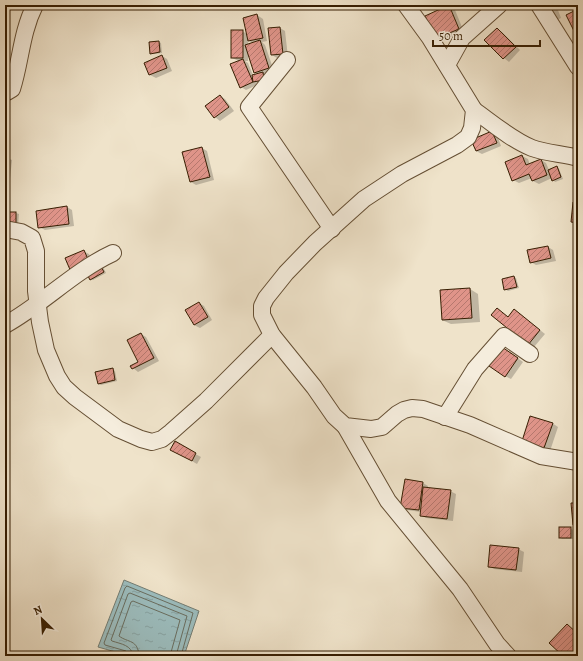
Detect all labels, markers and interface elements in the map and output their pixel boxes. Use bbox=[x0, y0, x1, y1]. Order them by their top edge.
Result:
scale bar bbox=[433, 22, 540, 48]
text: 50 m bbox=[439, 28, 463, 44]
north arrow bbox=[22, 599, 62, 639]
text: N bbox=[31, 602, 45, 619]

